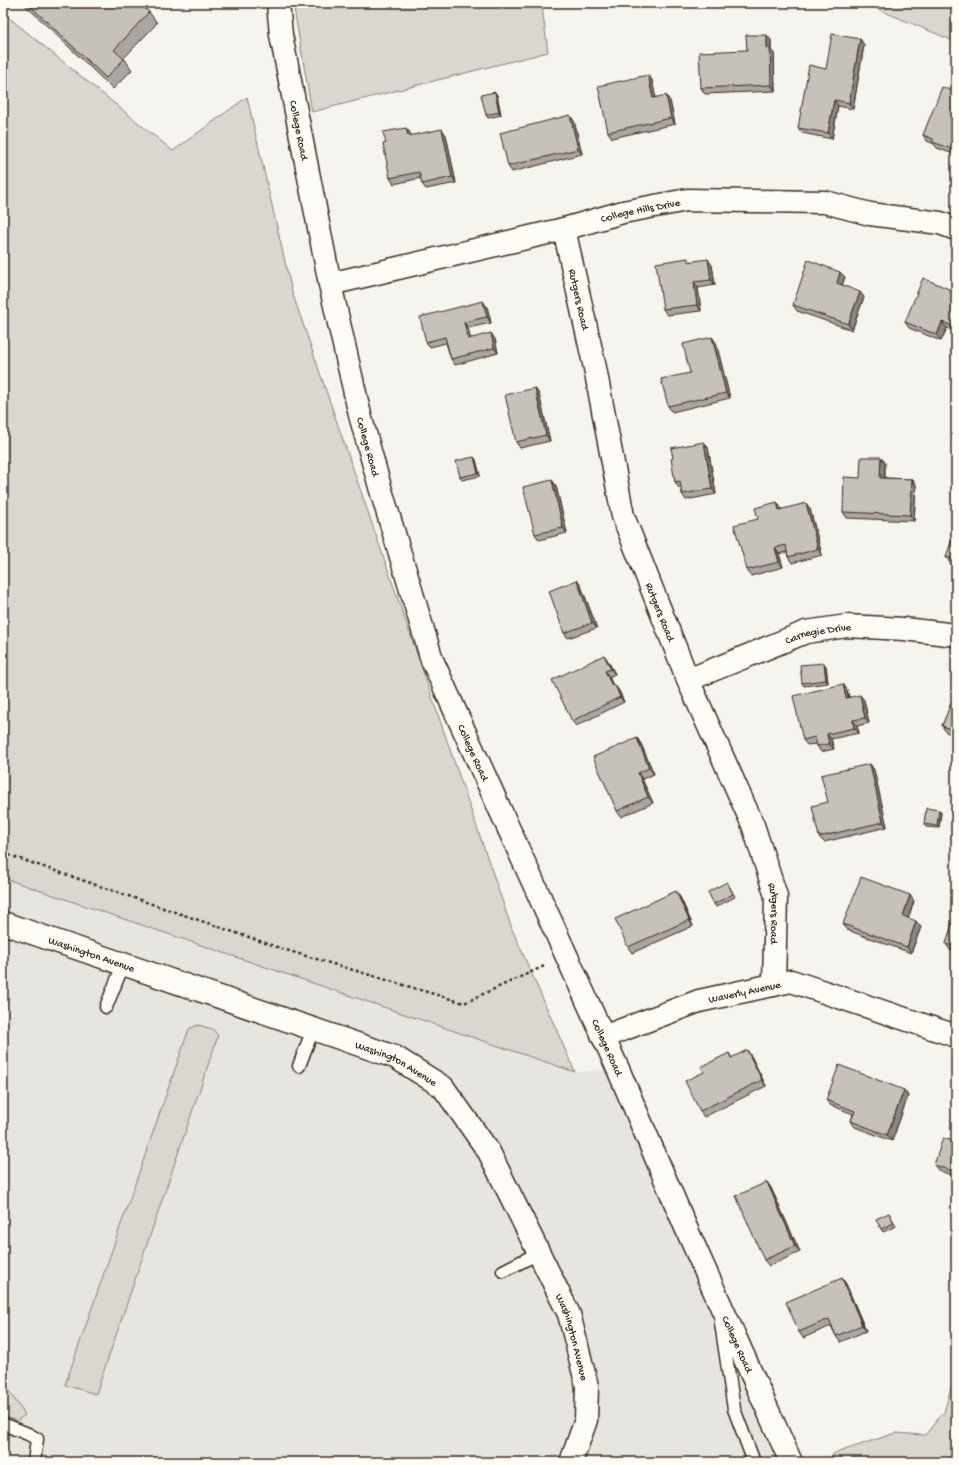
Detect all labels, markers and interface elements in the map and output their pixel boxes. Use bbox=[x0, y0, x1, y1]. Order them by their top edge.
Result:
street label: College Road bbox=[286, 99, 310, 163]
street label: College Hills Drive bbox=[600, 197, 682, 226]
street label: Rutgers Road bbox=[565, 268, 591, 333]
street label: College Road bbox=[353, 416, 381, 479]
street label: Rutgers Road bbox=[642, 581, 677, 645]
street label: Carnegie Drive bbox=[784, 622, 852, 648]
street label: College Road bbox=[454, 723, 491, 785]
street label: Rutgers Road bbox=[764, 881, 781, 946]
street label: Washington Avenue bbox=[47, 935, 136, 976]
street label: Waverly Avenue bbox=[708, 979, 782, 1007]
street label: College Road bbox=[588, 1018, 625, 1079]
street label: Washington Avenue bbox=[353, 1040, 439, 1090]
street label: Washington Avenue bbox=[552, 1292, 589, 1382]
street label: College Road bbox=[718, 1315, 755, 1376]

